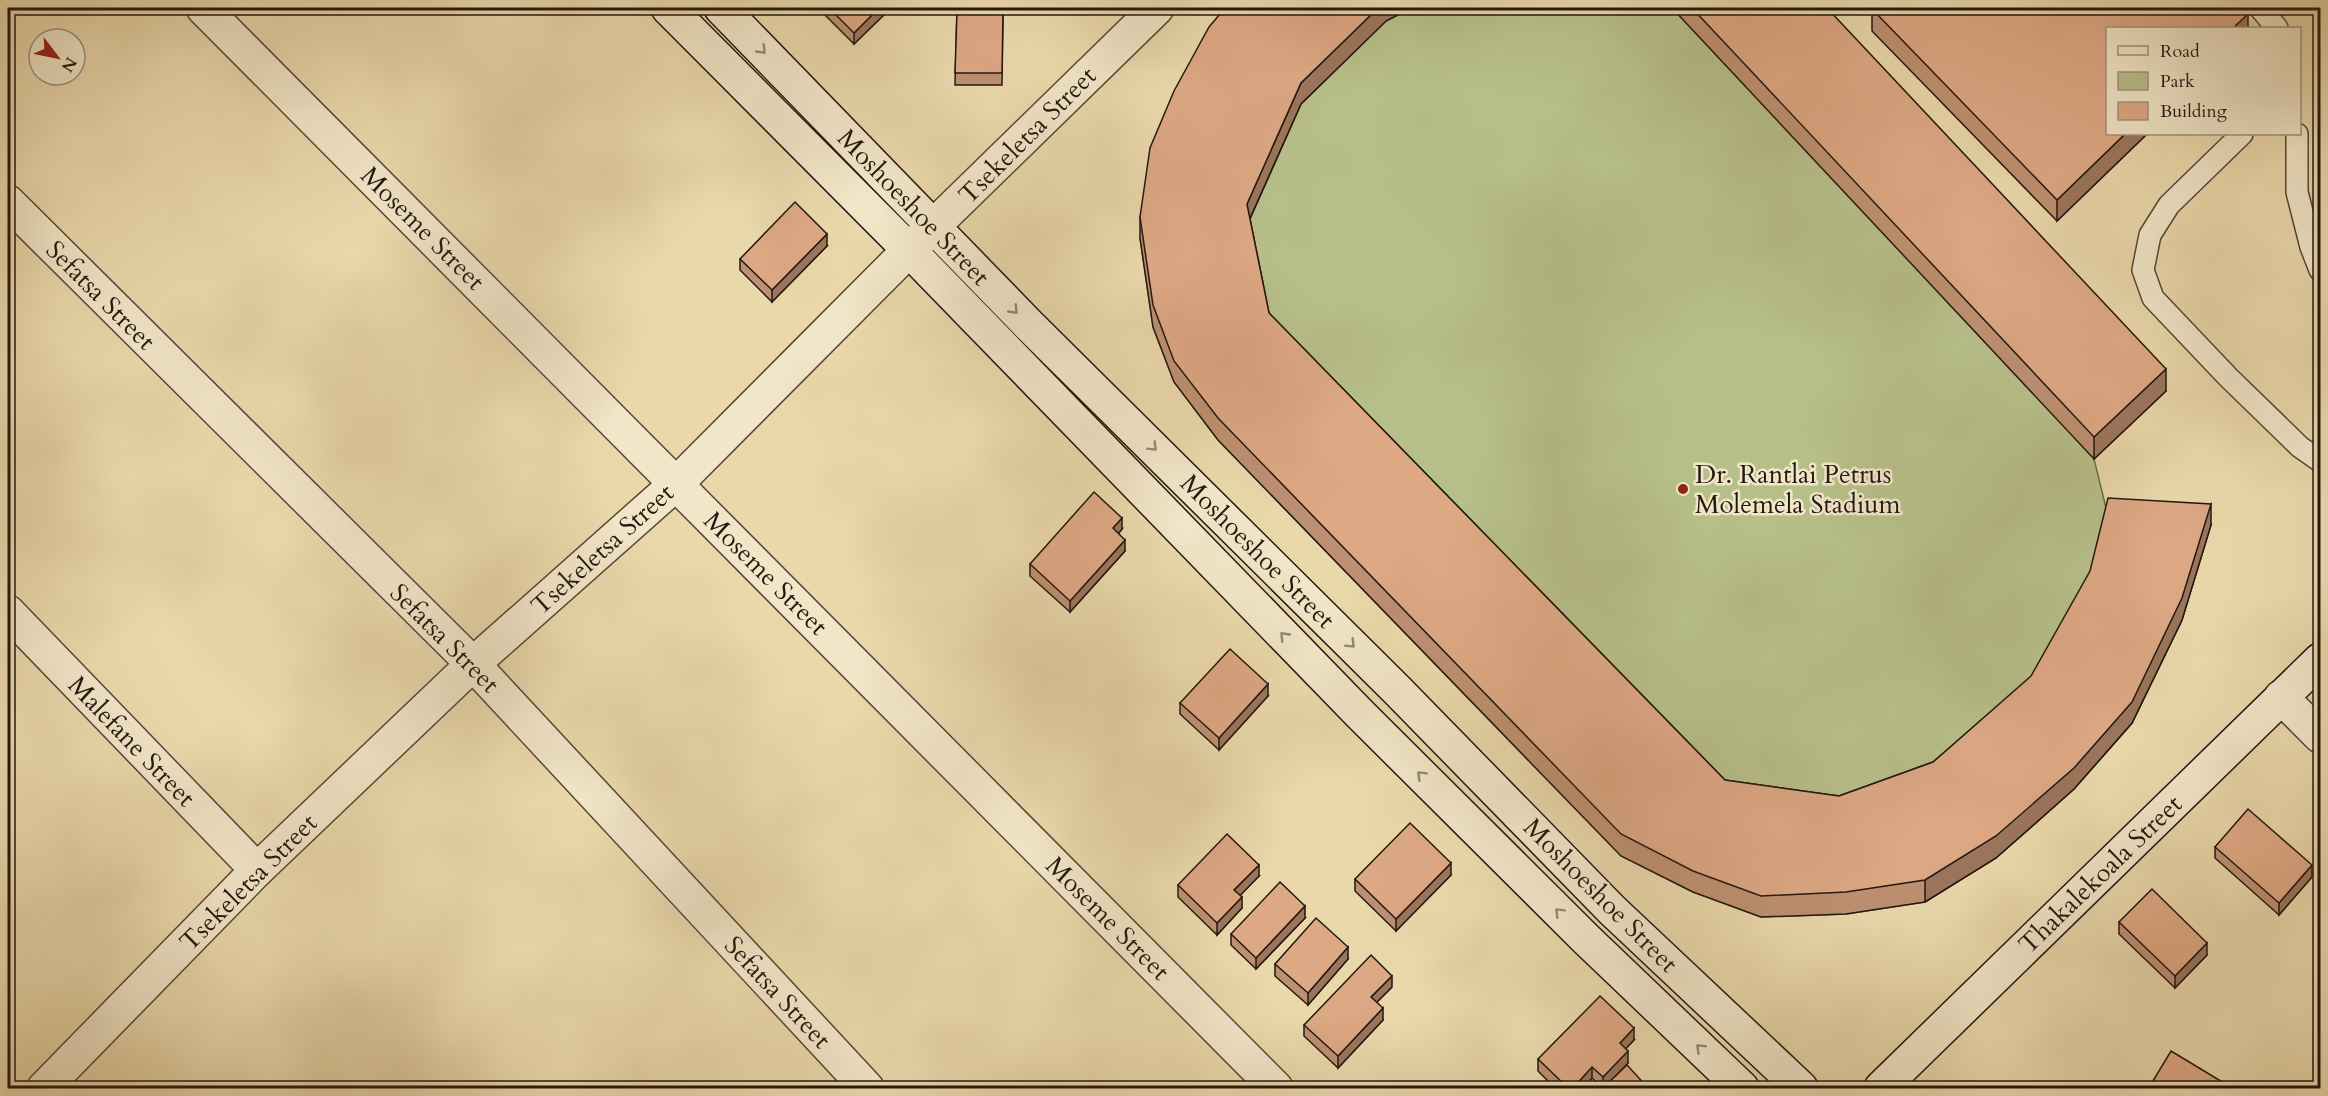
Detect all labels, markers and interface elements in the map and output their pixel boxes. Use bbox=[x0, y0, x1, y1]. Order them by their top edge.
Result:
north arrow bbox=[27, 27, 87, 87]
legend bbox=[2106, 27, 2301, 135]
text: Road bbox=[2160, 39, 2200, 64]
one-way arrow bbox=[754, 42, 765, 53]
text: N bbox=[56, 53, 82, 76]
street label: Tsekeletsa Street bbox=[951, 59, 1104, 212]
text: Park bbox=[2160, 69, 2195, 94]
text: Building bbox=[2160, 99, 2228, 124]
street label: Moshoeshoe Street bbox=[830, 121, 998, 294]
street label: Moseme Street bbox=[353, 159, 492, 298]
street label: Sefatsa Street bbox=[38, 233, 163, 358]
one-way arrow bbox=[1007, 303, 1018, 314]
one-way arrow bbox=[1145, 440, 1156, 451]
place label: Dr. Rantlai Petrus Molemela Stadium bbox=[1695, 457, 1900, 522]
street label: Moshoeshoe Street bbox=[1173, 466, 1343, 636]
street label: Tsekeletsa Street bbox=[523, 476, 681, 623]
marker: Dr. Rantlai Petrus Molemela Stadium bbox=[1676, 482, 1690, 496]
street label: Moseme Street bbox=[696, 504, 835, 643]
street label: Sefatsa Street bbox=[382, 576, 507, 701]
one-way arrow bbox=[1280, 633, 1291, 643]
one-way arrow bbox=[1344, 637, 1355, 647]
street label: Malefane Street bbox=[60, 668, 203, 814]
one-way arrow bbox=[1418, 771, 1428, 782]
street label: Thakalekoala Street bbox=[2011, 787, 2190, 962]
street label: Tsekeletsa Street bbox=[172, 806, 325, 959]
street label: Moshoeshoe Street bbox=[1516, 810, 1686, 980]
street label: Moseme Street bbox=[1038, 849, 1177, 988]
one-way arrow bbox=[1556, 909, 1567, 920]
street label: Sefatsa Street bbox=[717, 929, 839, 1056]
one-way arrow bbox=[1696, 1044, 1706, 1055]

